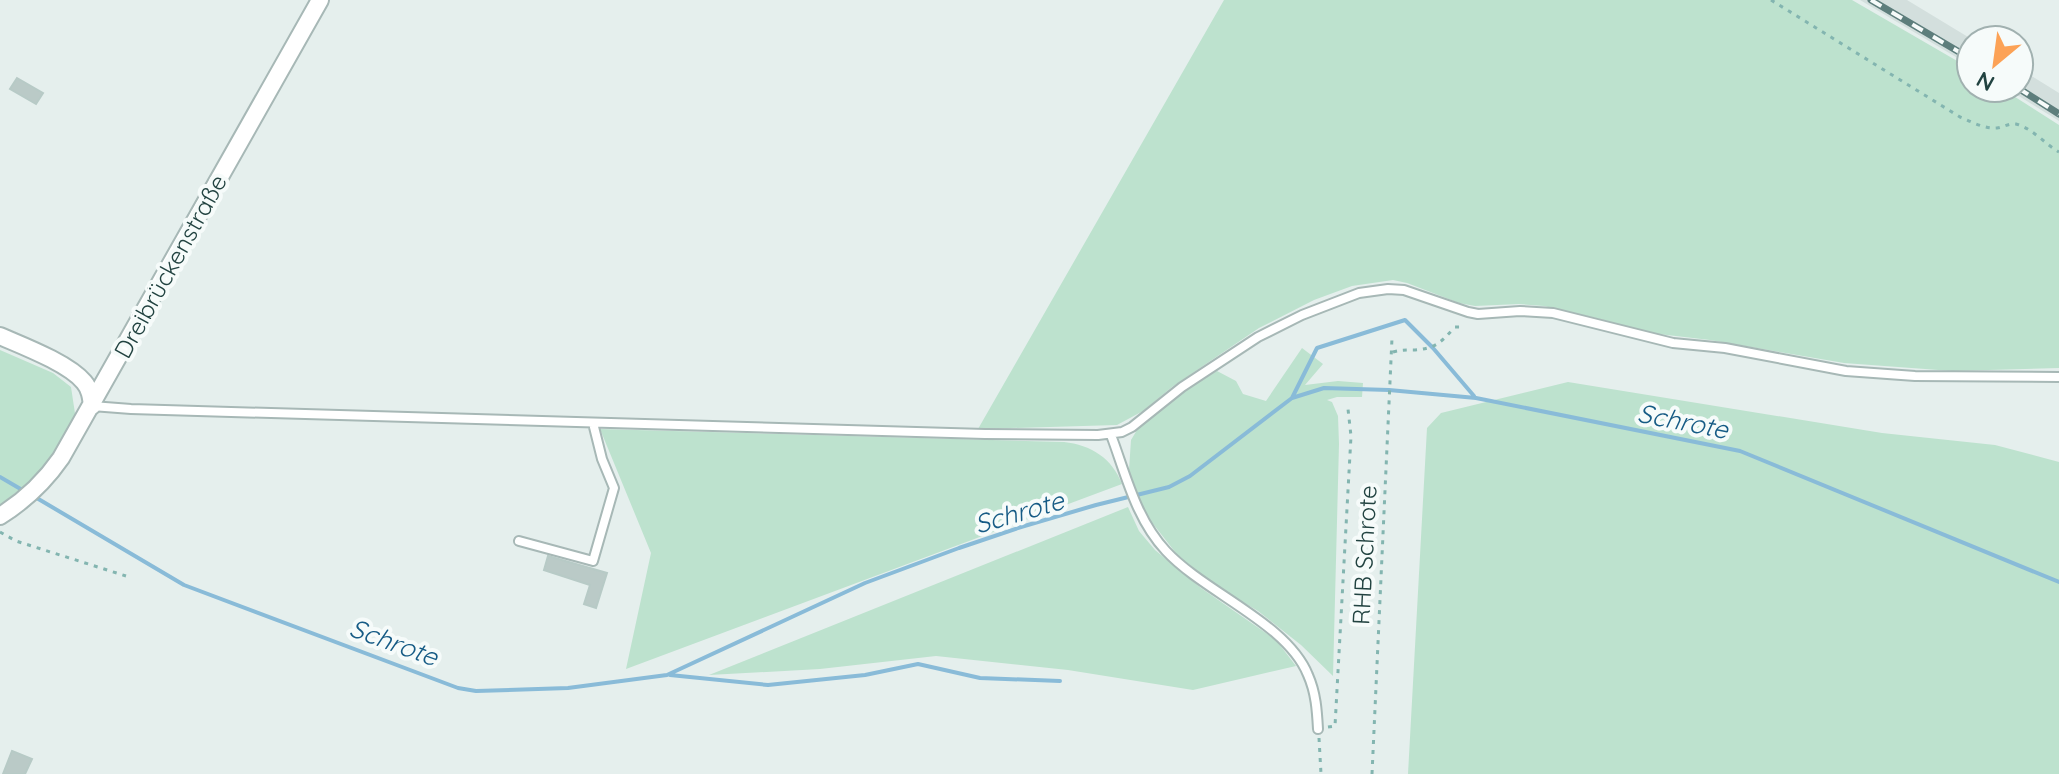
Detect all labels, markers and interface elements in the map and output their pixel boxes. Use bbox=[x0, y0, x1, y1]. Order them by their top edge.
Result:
north arrow bbox=[1955, 24, 2035, 104]
text: N bbox=[1971, 65, 1999, 98]
street label: Dreibrückenstraße bbox=[107, 169, 233, 363]
water label: Schrote bbox=[1635, 396, 1732, 446]
water label: Schrote bbox=[971, 483, 1069, 540]
street label: RHB Schrote bbox=[1345, 484, 1383, 626]
water label: Schrote bbox=[345, 611, 444, 674]

